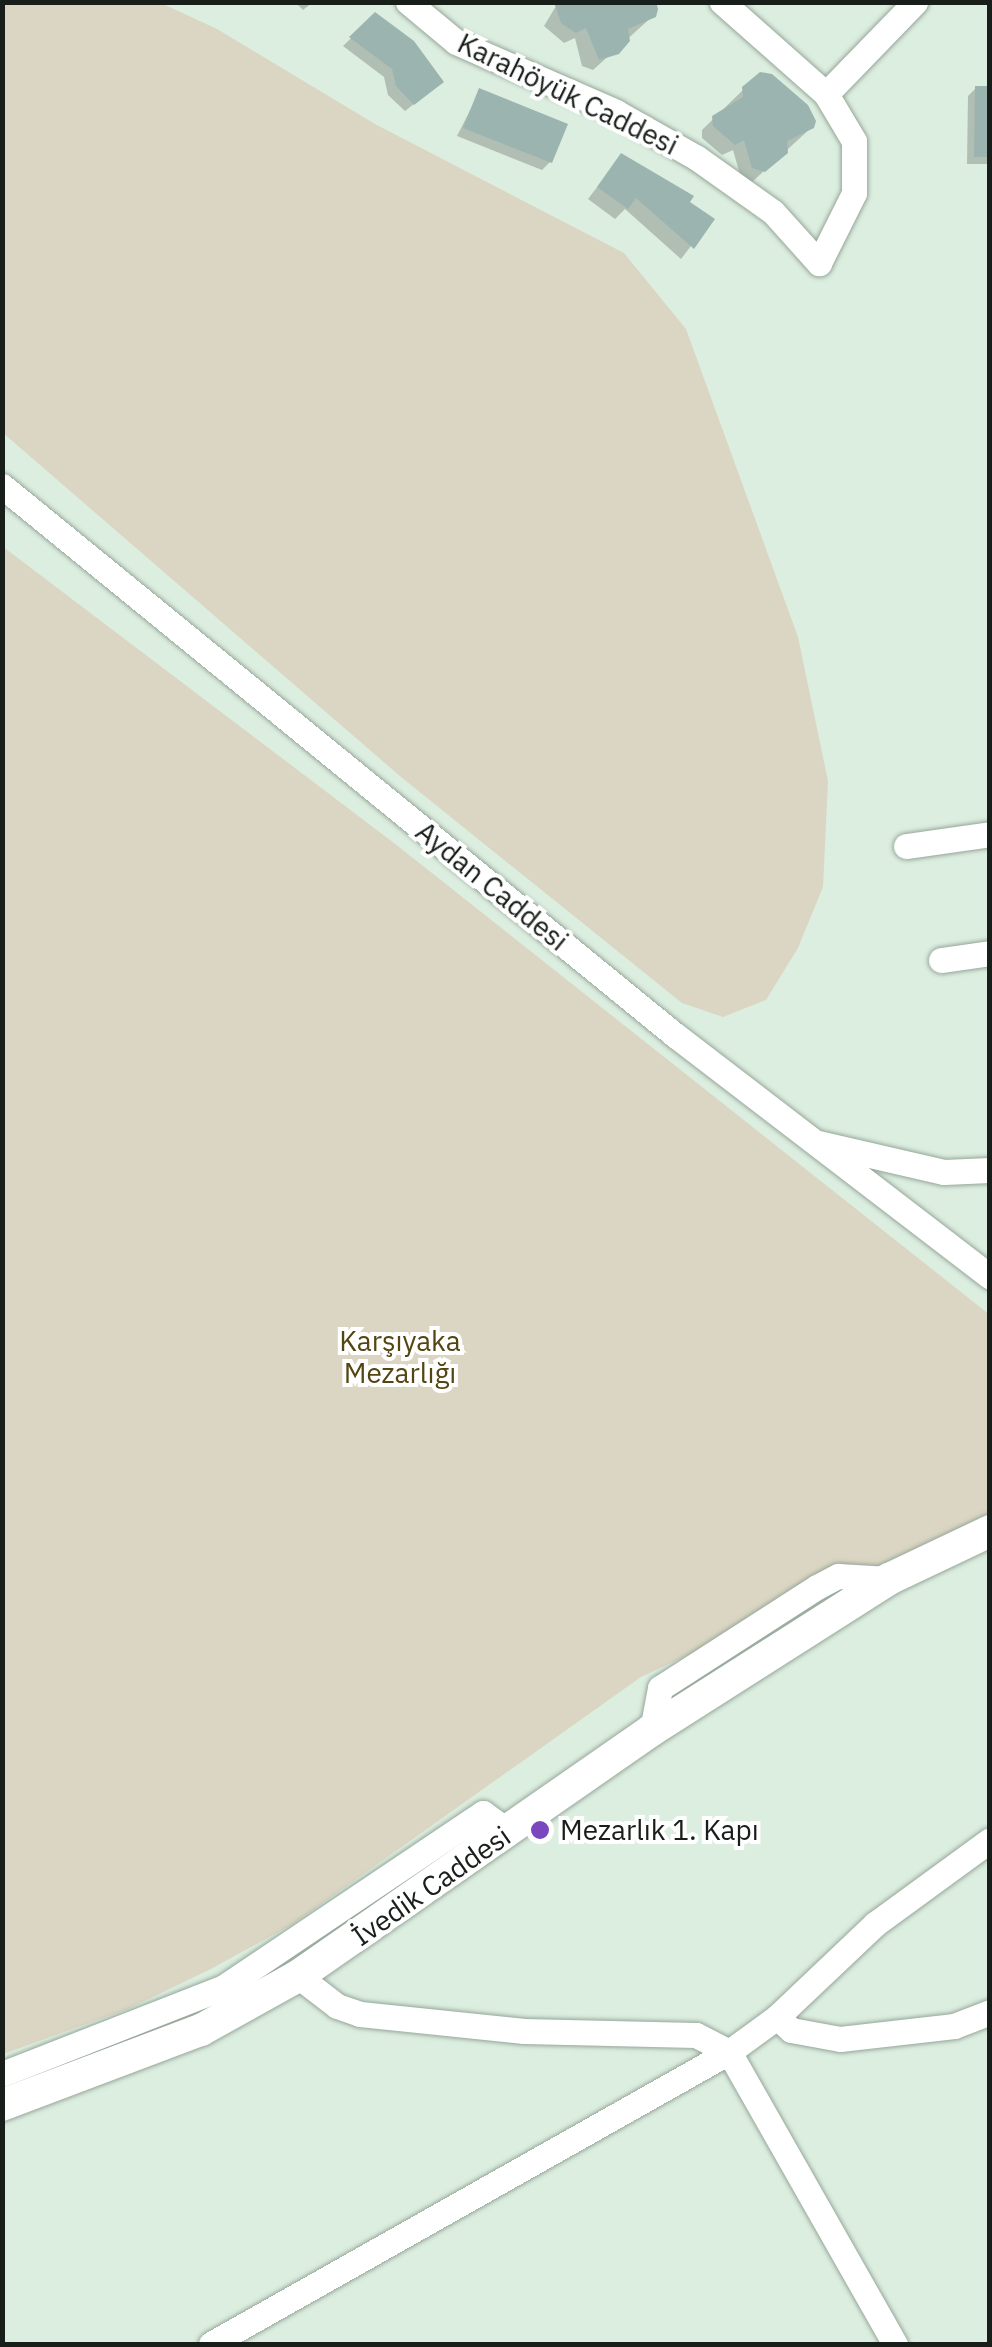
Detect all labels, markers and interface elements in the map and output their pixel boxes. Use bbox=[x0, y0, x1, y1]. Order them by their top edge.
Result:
street label: Karahöyük Caddesi bbox=[452, 26, 684, 162]
street label: Aydan Caddesi bbox=[409, 814, 575, 958]
park label: Karşıyaka Mezarlığı bbox=[339, 1324, 461, 1390]
place label: Mezarlık 1. Kapı bbox=[560, 1813, 759, 1847]
street label: İvedik Caddesi bbox=[345, 1819, 517, 1953]
marker: Mezarlık 1. Kapı bbox=[529, 1819, 551, 1841]

